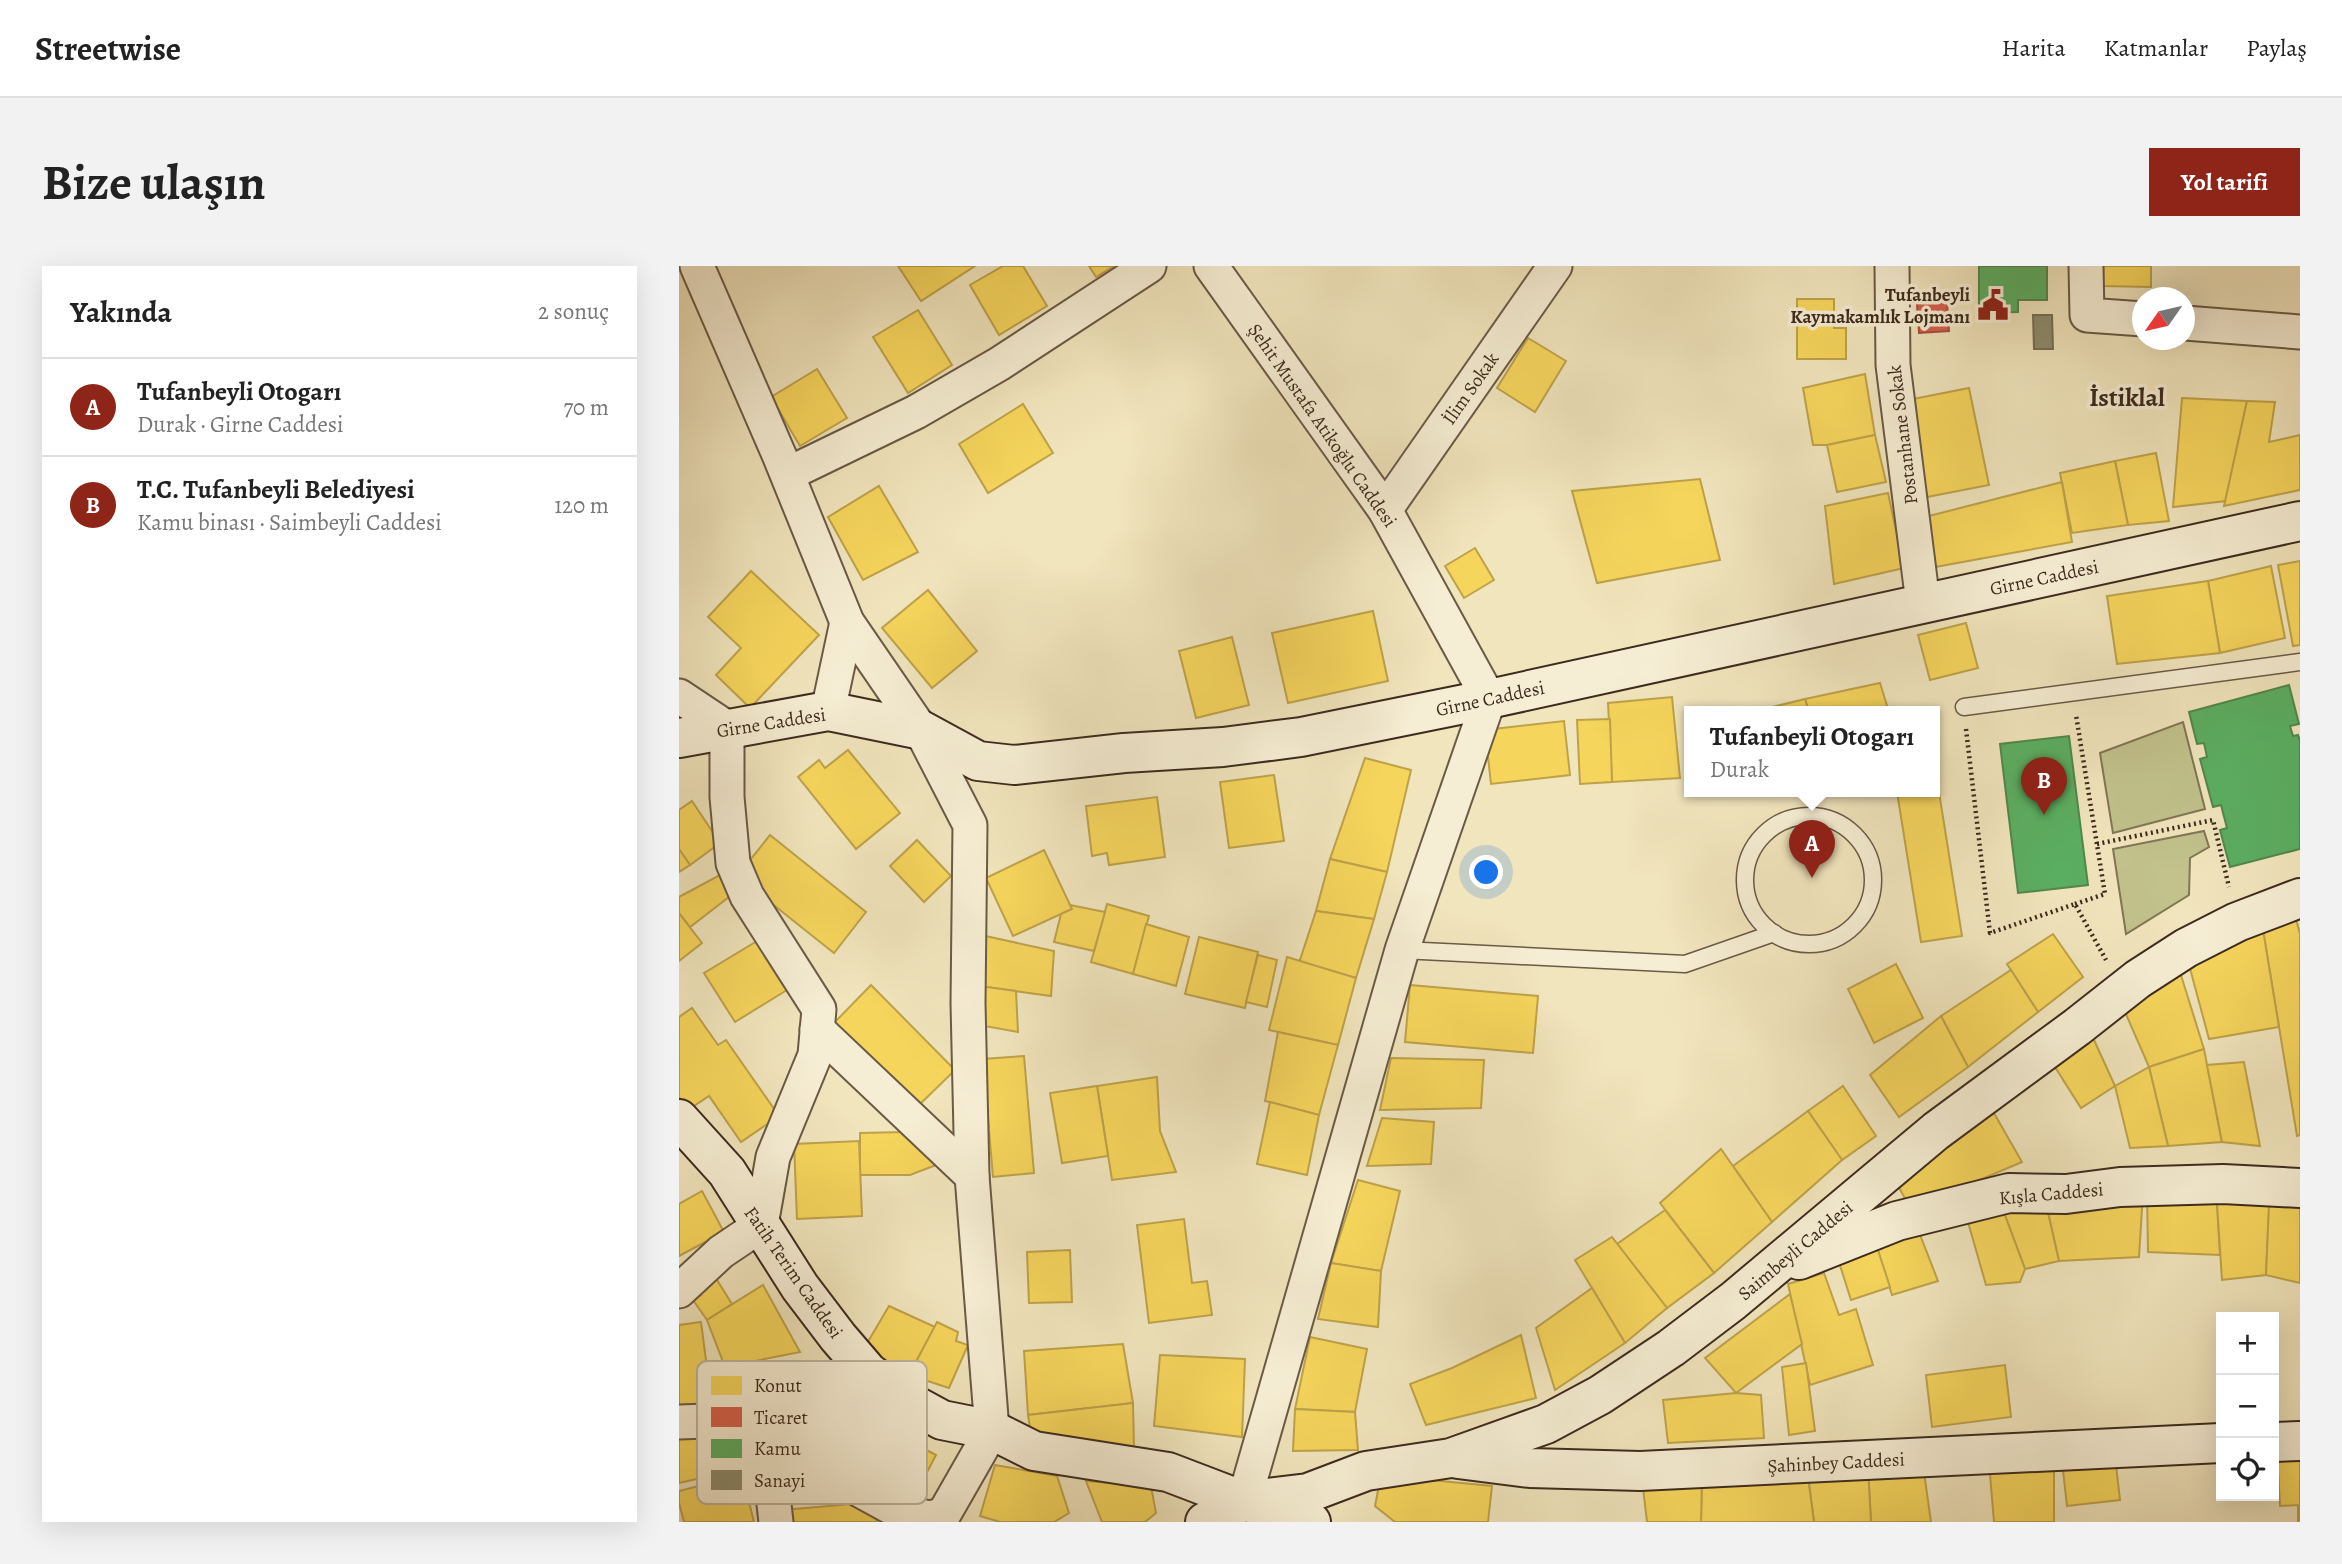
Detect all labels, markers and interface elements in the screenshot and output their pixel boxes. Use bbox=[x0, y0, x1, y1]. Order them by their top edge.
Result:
text: Streetwise bbox=[35, 26, 181, 71]
text: Harita bbox=[2002, 32, 2066, 64]
text: Katmanlar bbox=[2104, 32, 2208, 64]
text: Paylaş bbox=[2246, 32, 2307, 64]
button: Yol tarifi bbox=[2149, 148, 2300, 216]
text: Bize ulaşın bbox=[42, 149, 266, 216]
place label: Tufanbeyli Kaymakamlık Lojmanı bbox=[1790, 282, 1970, 330]
north arrow bbox=[2132, 287, 2195, 350]
public building icon: Tufanbeyli Kaymakamlık Lojmanı bbox=[1976, 288, 2010, 322]
text: Yakında bbox=[70, 292, 172, 332]
text: 2 sonuç bbox=[538, 296, 609, 327]
street label: Şehit Mustafa Atikoğlu Caddesi bbox=[1242, 318, 1403, 533]
street label: İlim Sokak bbox=[1436, 347, 1506, 430]
street label: Postanhane Sokak bbox=[1881, 363, 1924, 506]
text: Tufanbeyli Otogarı bbox=[137, 374, 341, 409]
district label: İstiklal bbox=[2089, 380, 2165, 415]
text: A bbox=[86, 392, 100, 423]
text: 70 m bbox=[563, 392, 609, 423]
text: Durak · Girne Caddesi bbox=[137, 409, 344, 440]
text: T.C. Tufanbeyli Belediyesi bbox=[137, 472, 415, 507]
text: B bbox=[86, 490, 100, 521]
text: 120 m bbox=[554, 490, 609, 521]
text: Kamu binası · Saimbeyli Caddesi bbox=[137, 507, 442, 538]
street label: Girne Caddesi bbox=[1988, 554, 2101, 602]
street label: Girne Caddesi bbox=[1434, 675, 1547, 723]
street label: Girne Caddesi bbox=[715, 702, 828, 744]
popup bbox=[1684, 706, 1940, 797]
text: Tufanbeyli Otogarı bbox=[1710, 719, 1914, 754]
text: Durak bbox=[1710, 754, 1769, 785]
pin: B bbox=[2021, 757, 2067, 815]
pin: A bbox=[1789, 820, 1835, 878]
your location bbox=[1469, 855, 1503, 889]
street label: Kışla Caddesi bbox=[1998, 1176, 2104, 1212]
street label: Saimbeyli Caddesi bbox=[1733, 1195, 1859, 1307]
street label: Fatih Terim Caddesi bbox=[738, 1201, 849, 1344]
map controls bbox=[2216, 1312, 2279, 1501]
button: + bbox=[2216, 1312, 2279, 1375]
legend bbox=[697, 1361, 927, 1504]
text: Konut bbox=[754, 1373, 802, 1399]
button: − bbox=[2216, 1375, 2279, 1438]
text: Ticaret bbox=[754, 1405, 808, 1431]
text: Kamu bbox=[754, 1436, 801, 1462]
button: locate bbox=[2216, 1438, 2279, 1501]
street label: Şahinbey Caddesi bbox=[1767, 1446, 1905, 1480]
text: Sanayi bbox=[754, 1468, 805, 1494]

